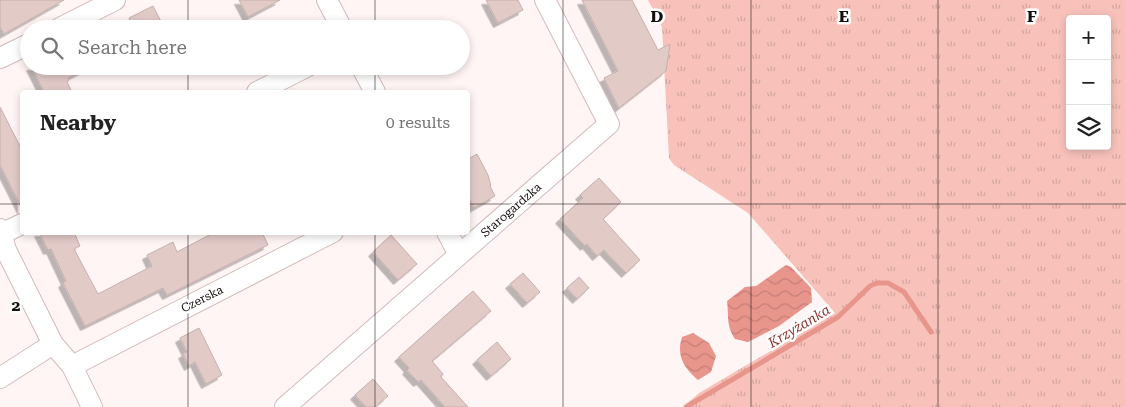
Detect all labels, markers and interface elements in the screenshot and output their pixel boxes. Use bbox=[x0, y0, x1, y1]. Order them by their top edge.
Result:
text: D bbox=[651, 7, 664, 26]
text: E bbox=[839, 7, 849, 26]
text: F bbox=[1027, 7, 1037, 26]
map controls bbox=[1066, 15, 1111, 150]
button: + bbox=[1066, 15, 1111, 60]
search box bbox=[20, 20, 470, 75]
icon: search bbox=[38, 34, 66, 62]
text: Search here bbox=[78, 36, 187, 59]
button: − bbox=[1066, 60, 1111, 105]
button: layers bbox=[1066, 105, 1111, 150]
text: Nearby bbox=[40, 111, 116, 135]
text: 0 results bbox=[386, 113, 450, 132]
street label: Starogardzka bbox=[478, 180, 544, 240]
street label: Czerska bbox=[179, 282, 226, 315]
text: 2 bbox=[12, 296, 21, 315]
water label: Krzyżanka bbox=[764, 301, 833, 351]

